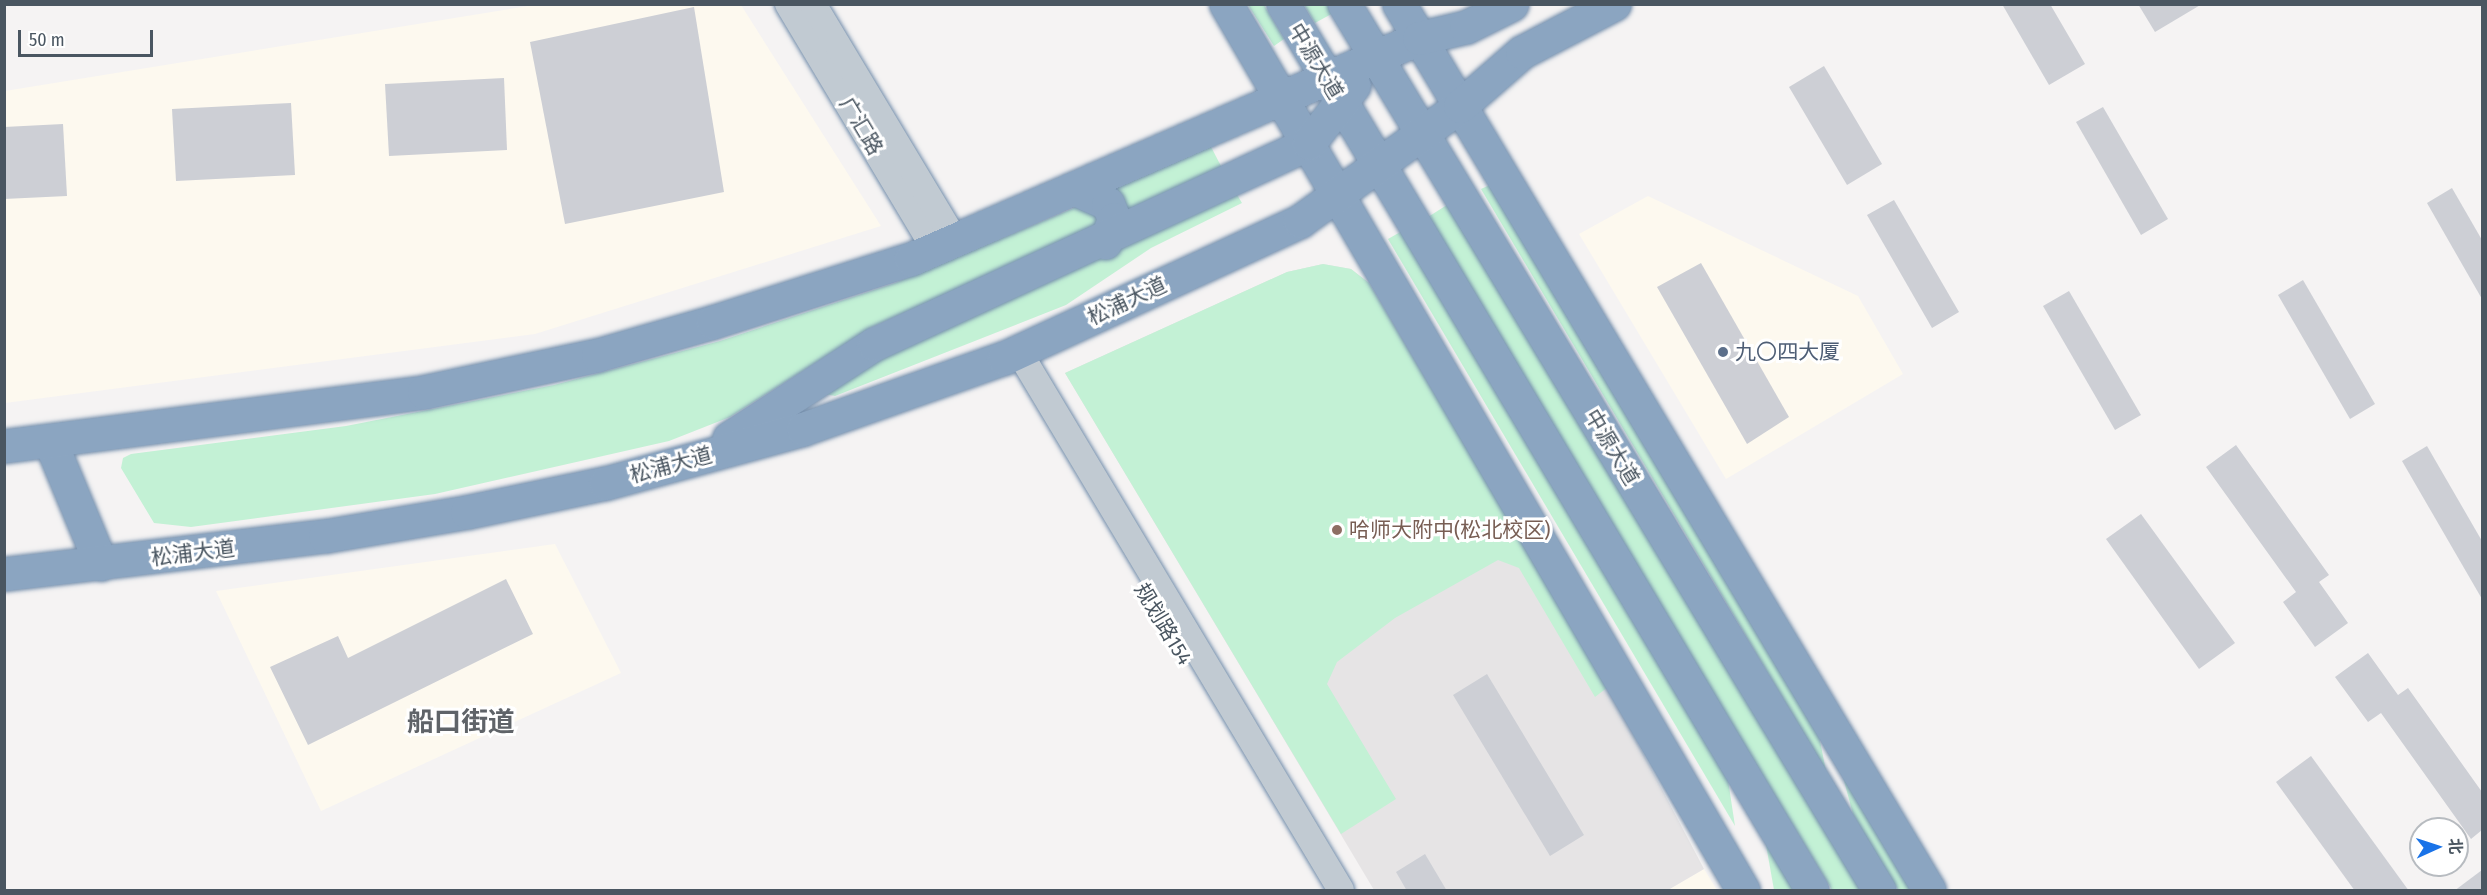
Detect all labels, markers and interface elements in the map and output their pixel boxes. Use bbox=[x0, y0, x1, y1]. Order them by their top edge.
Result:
scale bar bbox=[21, 18, 156, 56]
street label: 中源大道 bbox=[1284, 19, 1348, 103]
text: 50 m bbox=[29, 29, 65, 51]
street label: 广汇路 bbox=[834, 93, 888, 159]
street label: 松浦大道 bbox=[1084, 272, 1170, 330]
place label: 九〇四大厦 bbox=[1735, 339, 1840, 365]
marker: 九〇四大厦 bbox=[1716, 345, 1730, 359]
street label: 中源大道 bbox=[1580, 405, 1644, 489]
street label: 松浦大道 bbox=[627, 442, 715, 488]
place label: 哈师大附中(松北校区) bbox=[1349, 517, 1550, 543]
marker: 哈师大附中(松北校区) bbox=[1330, 523, 1344, 537]
street label: 松浦大道 bbox=[150, 535, 236, 571]
street label: 规划路154 bbox=[1129, 579, 1197, 669]
district label: 船口街道 bbox=[407, 707, 515, 739]
north arrow bbox=[2409, 817, 2469, 877]
text: 北 bbox=[2446, 838, 2465, 855]

